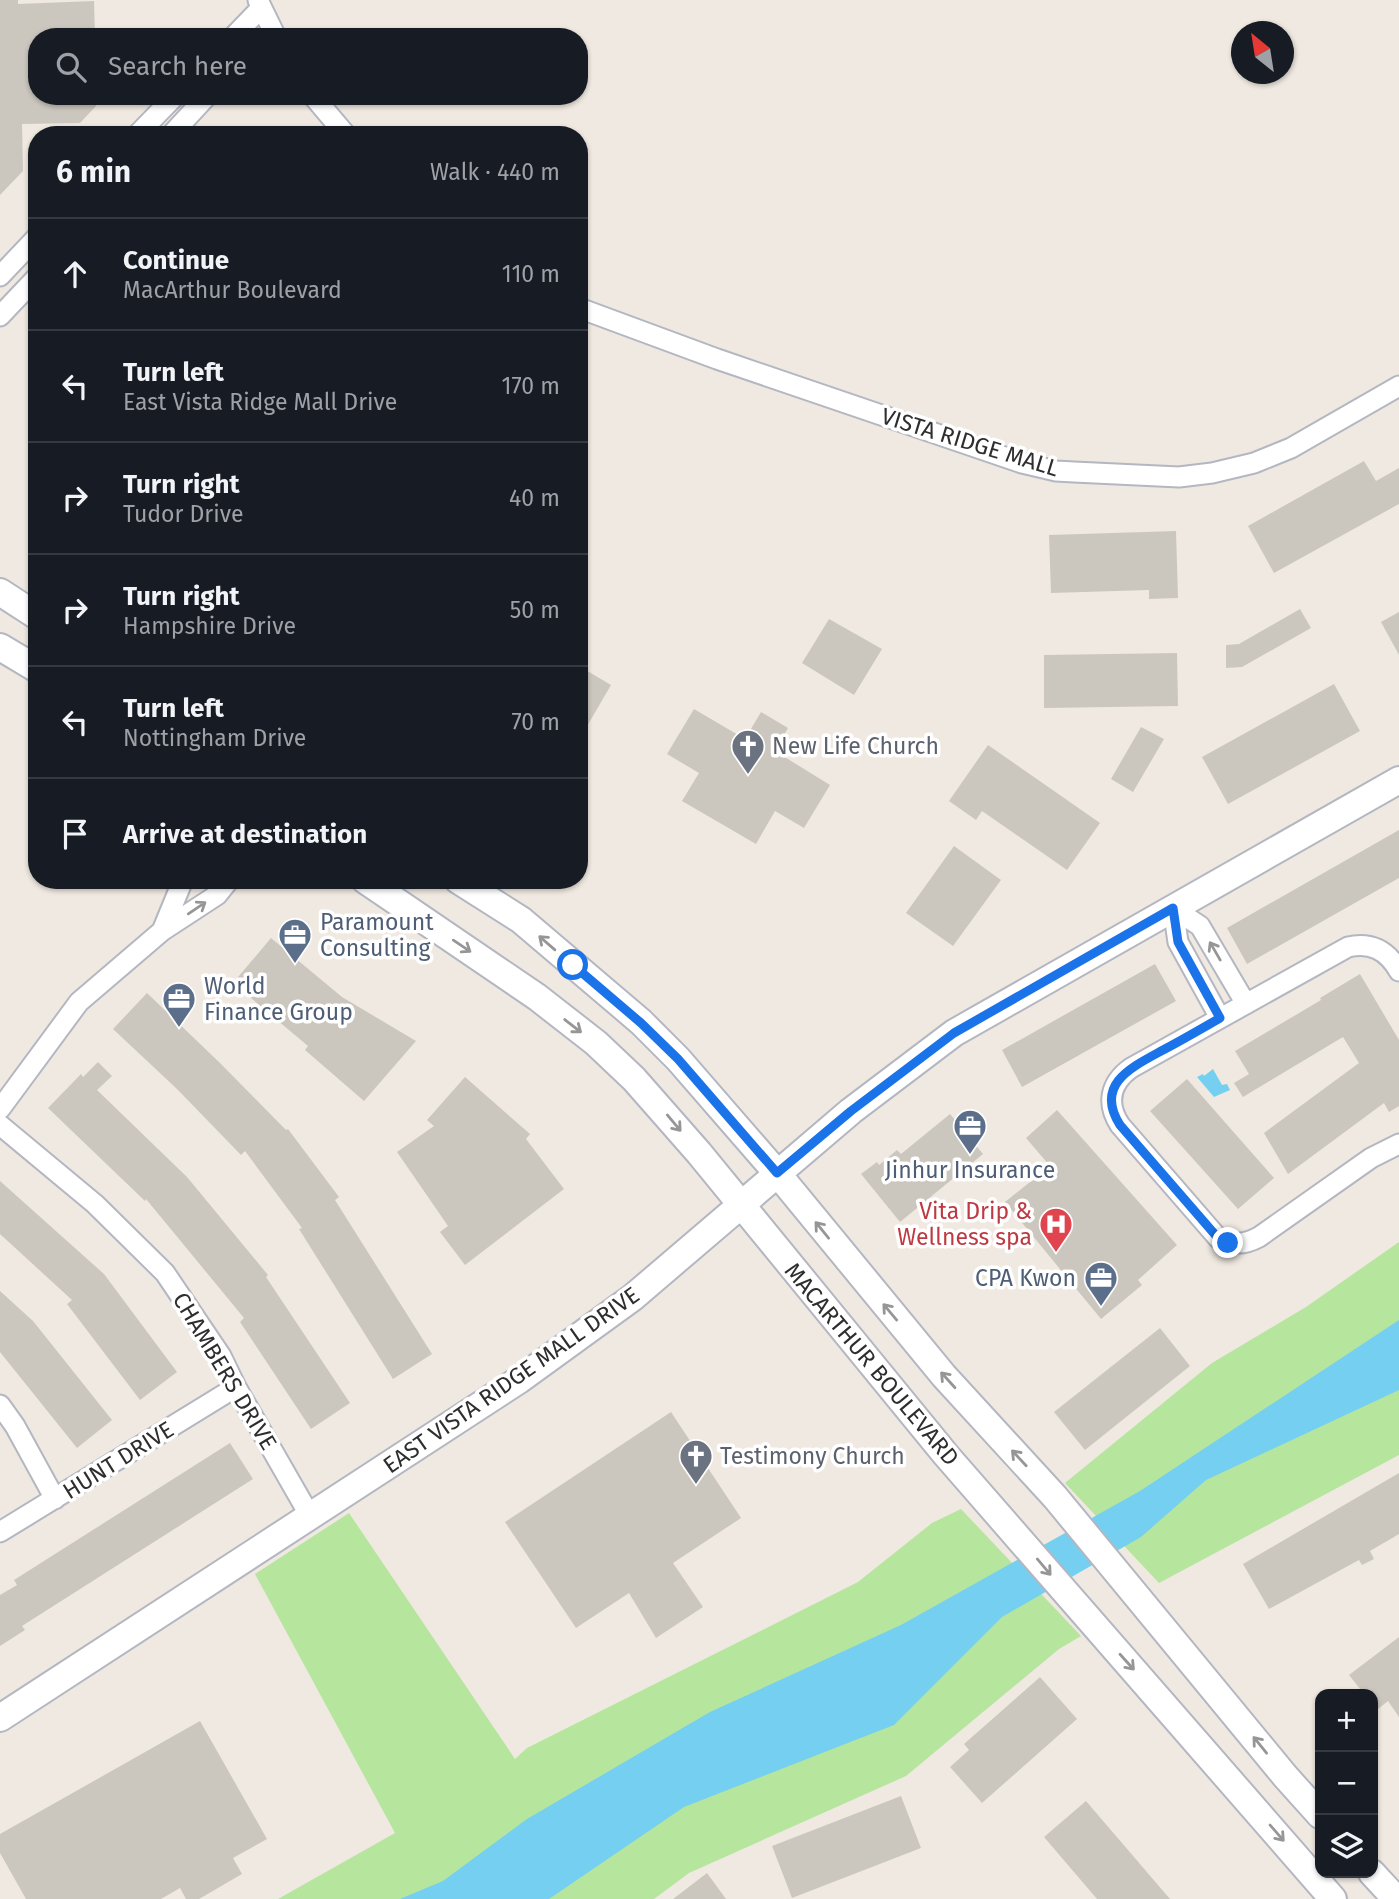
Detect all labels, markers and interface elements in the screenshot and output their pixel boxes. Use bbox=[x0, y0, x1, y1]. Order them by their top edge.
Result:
north arrow bbox=[1231, 21, 1294, 84]
search box bbox=[28, 28, 588, 105]
icon: search bbox=[52, 48, 90, 86]
text: Search here bbox=[108, 51, 247, 82]
text: 6 min bbox=[56, 154, 131, 190]
text: Walk · 440 m bbox=[430, 158, 560, 186]
text: Continue bbox=[123, 245, 229, 276]
icon: ahead bbox=[56, 255, 94, 293]
text: 110 m bbox=[502, 260, 560, 288]
text: MacArthur Boulevard bbox=[123, 276, 342, 304]
text: Turn left bbox=[123, 357, 224, 388]
icon: left bbox=[56, 367, 94, 405]
text: 170 m bbox=[501, 372, 560, 400]
text: East Vista Ridge Mall Drive bbox=[123, 388, 397, 416]
street label: VISTA RIDGE MALL bbox=[878, 402, 1062, 482]
text: Turn right bbox=[123, 469, 240, 500]
icon: right bbox=[56, 479, 94, 517]
text: 40 m bbox=[509, 484, 560, 512]
text: Tudor Drive bbox=[123, 500, 243, 528]
text: Turn right bbox=[123, 581, 240, 612]
icon: right bbox=[56, 591, 94, 629]
text: 50 m bbox=[510, 596, 560, 624]
text: Hampshire Drive bbox=[123, 612, 296, 640]
text: Turn left bbox=[123, 693, 224, 724]
icon: left bbox=[56, 703, 94, 741]
text: 70 m bbox=[511, 708, 560, 736]
text: Nottingham Drive bbox=[123, 724, 306, 752]
church icon: New Life Church bbox=[729, 727, 767, 776]
place label: New Life Church bbox=[772, 732, 939, 760]
icon: arrive bbox=[56, 815, 94, 853]
text: Arrive at destination bbox=[123, 819, 367, 850]
one-way arrow bbox=[187, 901, 207, 915]
place label: Paramount Consulting bbox=[320, 908, 434, 962]
office icon: Paramount Consulting bbox=[276, 916, 314, 965]
one-way arrow bbox=[538, 935, 556, 951]
one-way arrow bbox=[451, 939, 471, 953]
one-way arrow bbox=[1207, 941, 1221, 961]
route start bbox=[557, 949, 588, 980]
place label: World Finance Group bbox=[204, 972, 353, 1026]
office icon: World Finance Group bbox=[160, 980, 198, 1029]
one-way arrow bbox=[564, 1018, 582, 1033]
office icon: Jinhur Insurance bbox=[951, 1107, 989, 1156]
one-way arrow bbox=[667, 1114, 682, 1132]
place label: Jinhur Insurance bbox=[885, 1156, 1055, 1184]
place label: Vita Drip & Wellness spa bbox=[897, 1197, 1032, 1251]
hospital icon: Vita Drip & Wellness spa bbox=[1037, 1205, 1075, 1254]
one-way arrow bbox=[814, 1221, 830, 1239]
route end bbox=[1212, 1227, 1243, 1258]
street label: MACARTHUR BOULEVARD bbox=[779, 1257, 965, 1471]
office icon: CPA Kwon bbox=[1082, 1259, 1120, 1308]
place label: CPA Kwon bbox=[975, 1264, 1076, 1292]
street label: EAST VISTA RIDGE MALL DRIVE bbox=[378, 1281, 644, 1479]
street label: CHAMBERS DRIVE bbox=[167, 1287, 283, 1455]
one-way arrow bbox=[882, 1303, 898, 1321]
one-way arrow bbox=[940, 1371, 956, 1389]
street label: HUNT DRIVE bbox=[58, 1415, 178, 1505]
church icon: Testimony Church bbox=[677, 1437, 715, 1486]
place label: Testimony Church bbox=[720, 1442, 905, 1470]
one-way arrow bbox=[1011, 1449, 1027, 1467]
one-way arrow bbox=[1036, 1558, 1052, 1576]
one-way arrow bbox=[1119, 1653, 1135, 1671]
map controls bbox=[1315, 1689, 1378, 1878]
button: + bbox=[1315, 1689, 1378, 1752]
one-way arrow bbox=[1252, 1736, 1267, 1754]
button: − bbox=[1315, 1752, 1378, 1815]
button: layers bbox=[1315, 1815, 1378, 1878]
one-way arrow bbox=[1269, 1823, 1285, 1841]

